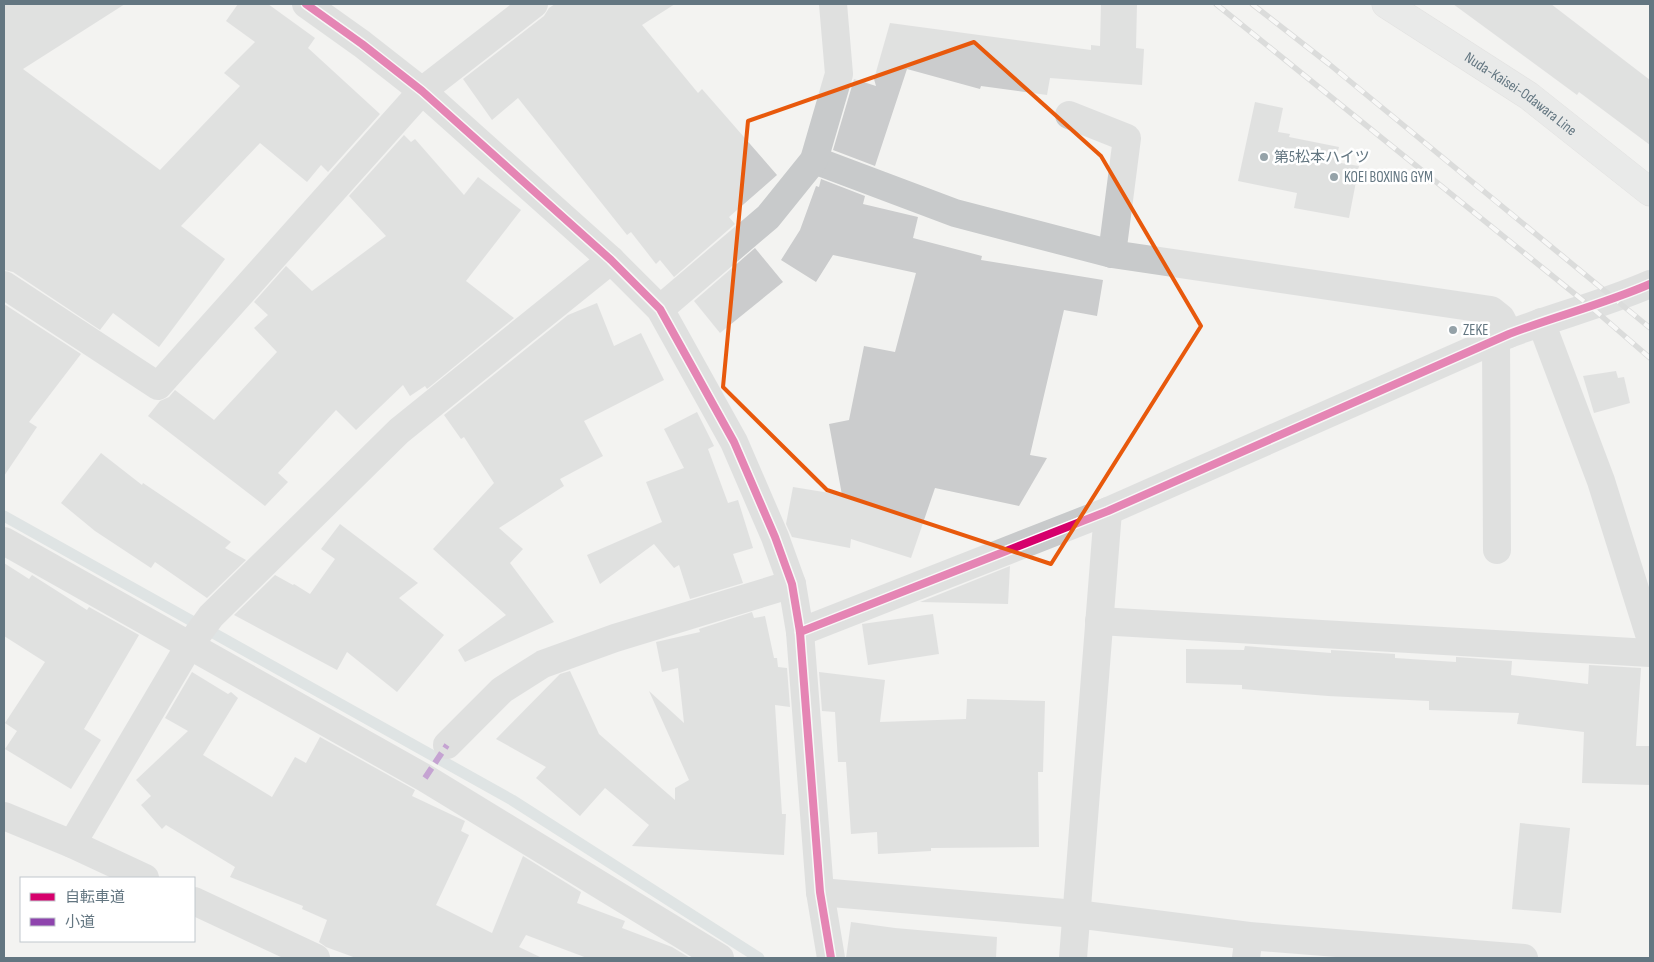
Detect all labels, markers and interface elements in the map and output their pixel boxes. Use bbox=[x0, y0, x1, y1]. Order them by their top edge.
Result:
street label: Nuda-Kaisei-Odawara Line bbox=[1461, 48, 1581, 140]
place label: 第5松本ハイツ bbox=[1274, 148, 1370, 167]
marker: 第5松本ハイツ bbox=[1258, 151, 1270, 163]
place label: KOEI BOXING GYM bbox=[1344, 168, 1433, 187]
marker: KOEI BOXING GYM bbox=[1328, 171, 1340, 183]
place label: ZEKE bbox=[1463, 321, 1488, 340]
marker: ZEKE bbox=[1447, 324, 1459, 336]
legend bbox=[20, 877, 195, 942]
text: 自転車道 bbox=[65, 888, 125, 907]
text: 小道 bbox=[65, 913, 95, 932]

